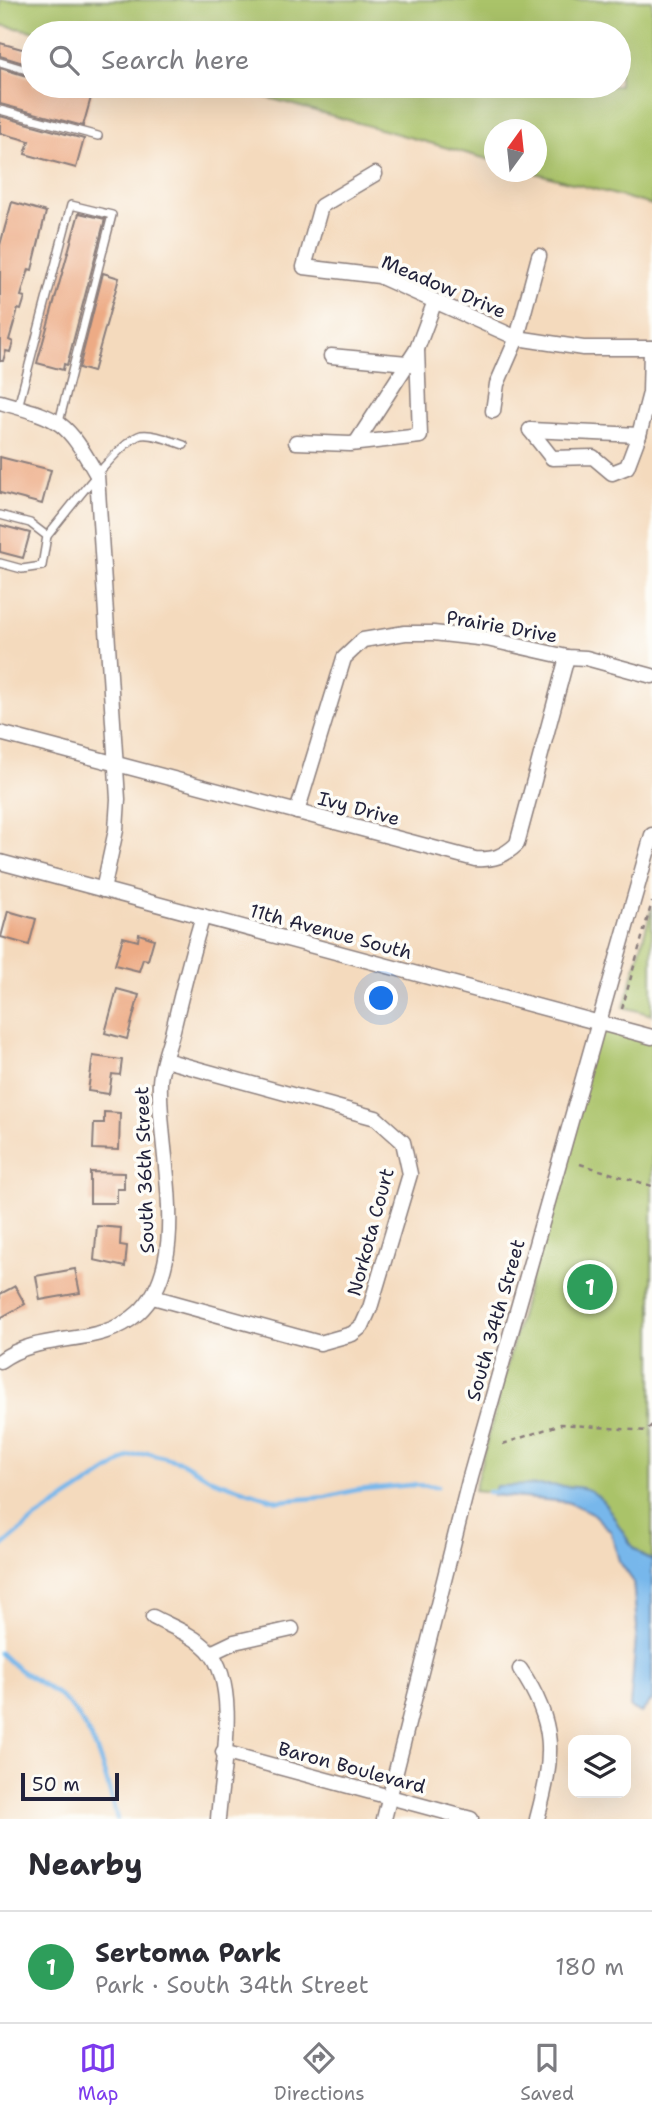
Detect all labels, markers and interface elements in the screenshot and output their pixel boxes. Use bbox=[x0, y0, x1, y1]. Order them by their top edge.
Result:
search box bbox=[21, 21, 631, 98]
icon: search bbox=[45, 41, 83, 79]
text: Search here bbox=[101, 42, 250, 77]
north arrow bbox=[484, 119, 547, 182]
street label: Meadow Drive bbox=[378, 249, 510, 324]
street label: Prairie Drive bbox=[444, 604, 559, 649]
street label: Ivy Drive bbox=[315, 786, 403, 831]
street label: 11th Avenue South bbox=[247, 898, 415, 965]
your location bbox=[364, 981, 398, 1015]
street label: South 36th Street bbox=[129, 1086, 160, 1254]
street label: Norkota Court bbox=[341, 1165, 400, 1299]
street label: South 34th Street bbox=[460, 1236, 531, 1404]
pin: 1 bbox=[567, 1261, 613, 1313]
map controls bbox=[568, 1735, 631, 1798]
button: layers bbox=[568, 1735, 631, 1798]
street label: Baron Boulevard bbox=[275, 1736, 428, 1799]
scale bar bbox=[21, 1770, 119, 1802]
text: 50 m bbox=[32, 1772, 80, 1797]
text: Nearby bbox=[28, 1844, 143, 1885]
text: Sertoma Park bbox=[95, 1935, 281, 1970]
text: 1 bbox=[46, 1952, 56, 1982]
text: 180 m bbox=[555, 1952, 624, 1982]
text: Park · South 34th Street bbox=[95, 1970, 369, 2000]
tab: Map bbox=[78, 2039, 118, 2106]
tab: Directions bbox=[274, 2039, 365, 2106]
tab: Saved bbox=[520, 2039, 574, 2106]

